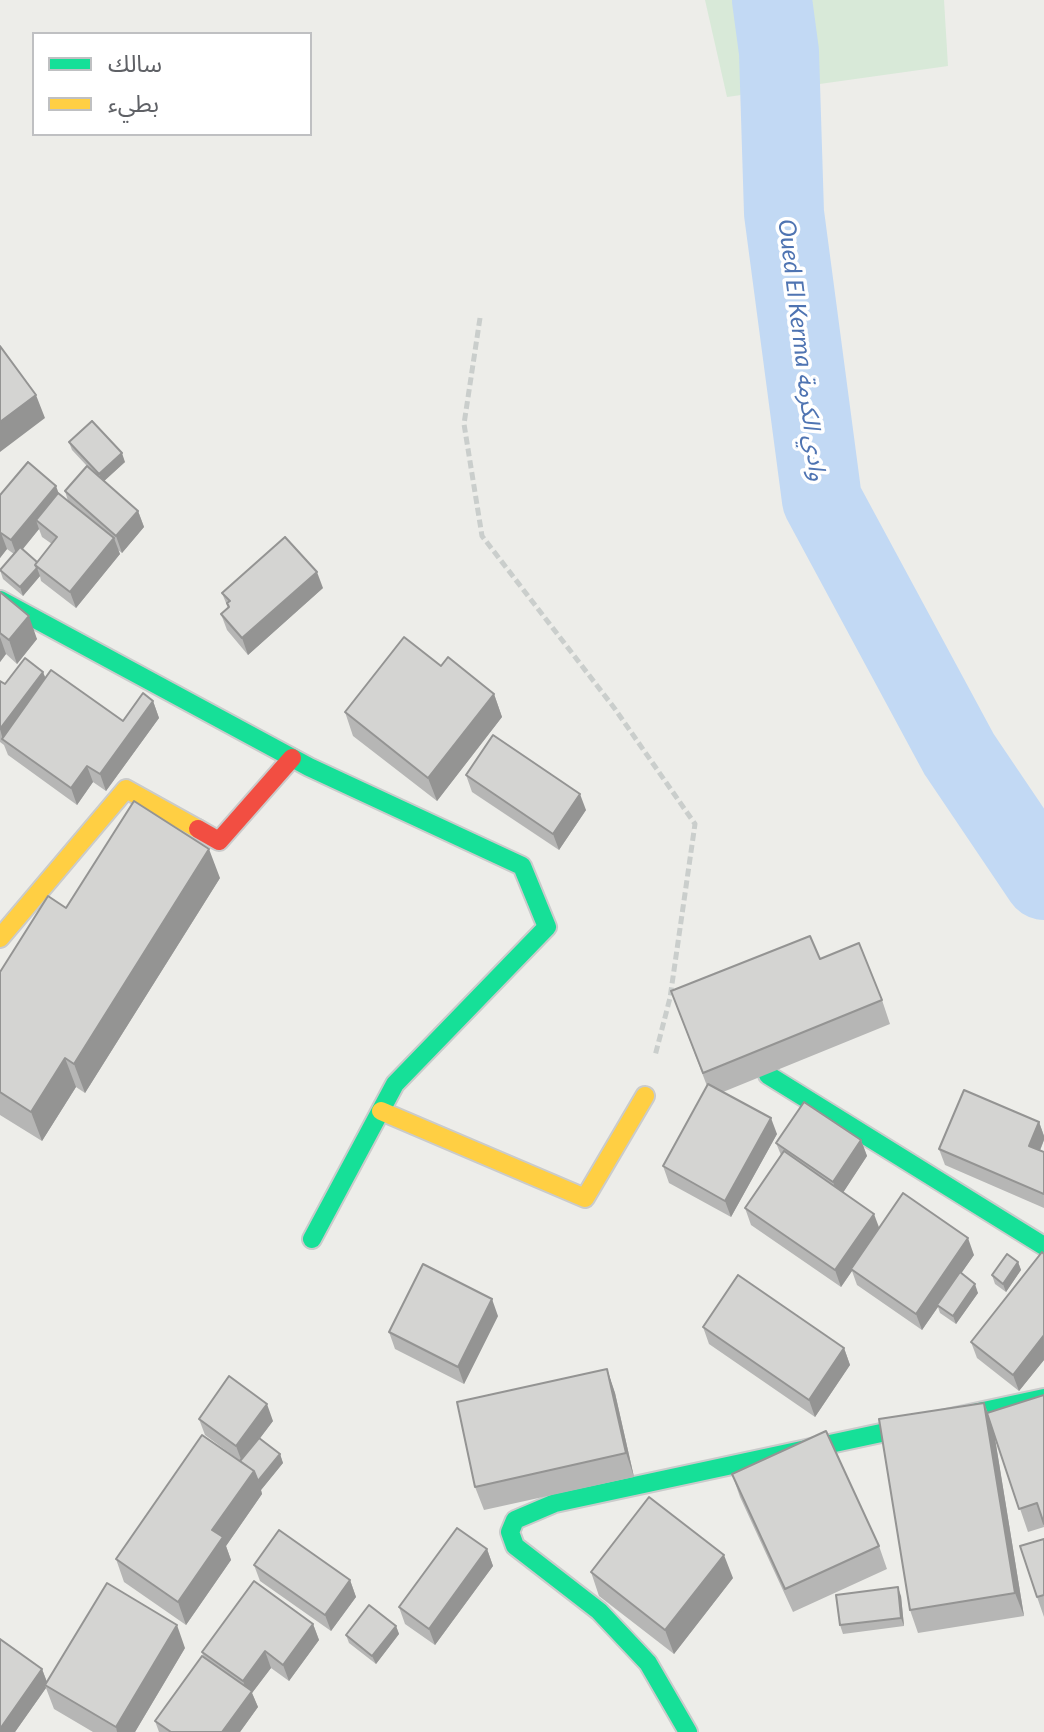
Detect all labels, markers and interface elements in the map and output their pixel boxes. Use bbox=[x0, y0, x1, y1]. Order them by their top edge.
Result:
legend bbox=[32, 32, 312, 136]
text: سالك bbox=[108, 48, 162, 77]
text: بطيء bbox=[108, 88, 159, 117]
water label: Oued El Kerma وادي الكرمة bbox=[772, 218, 832, 482]

